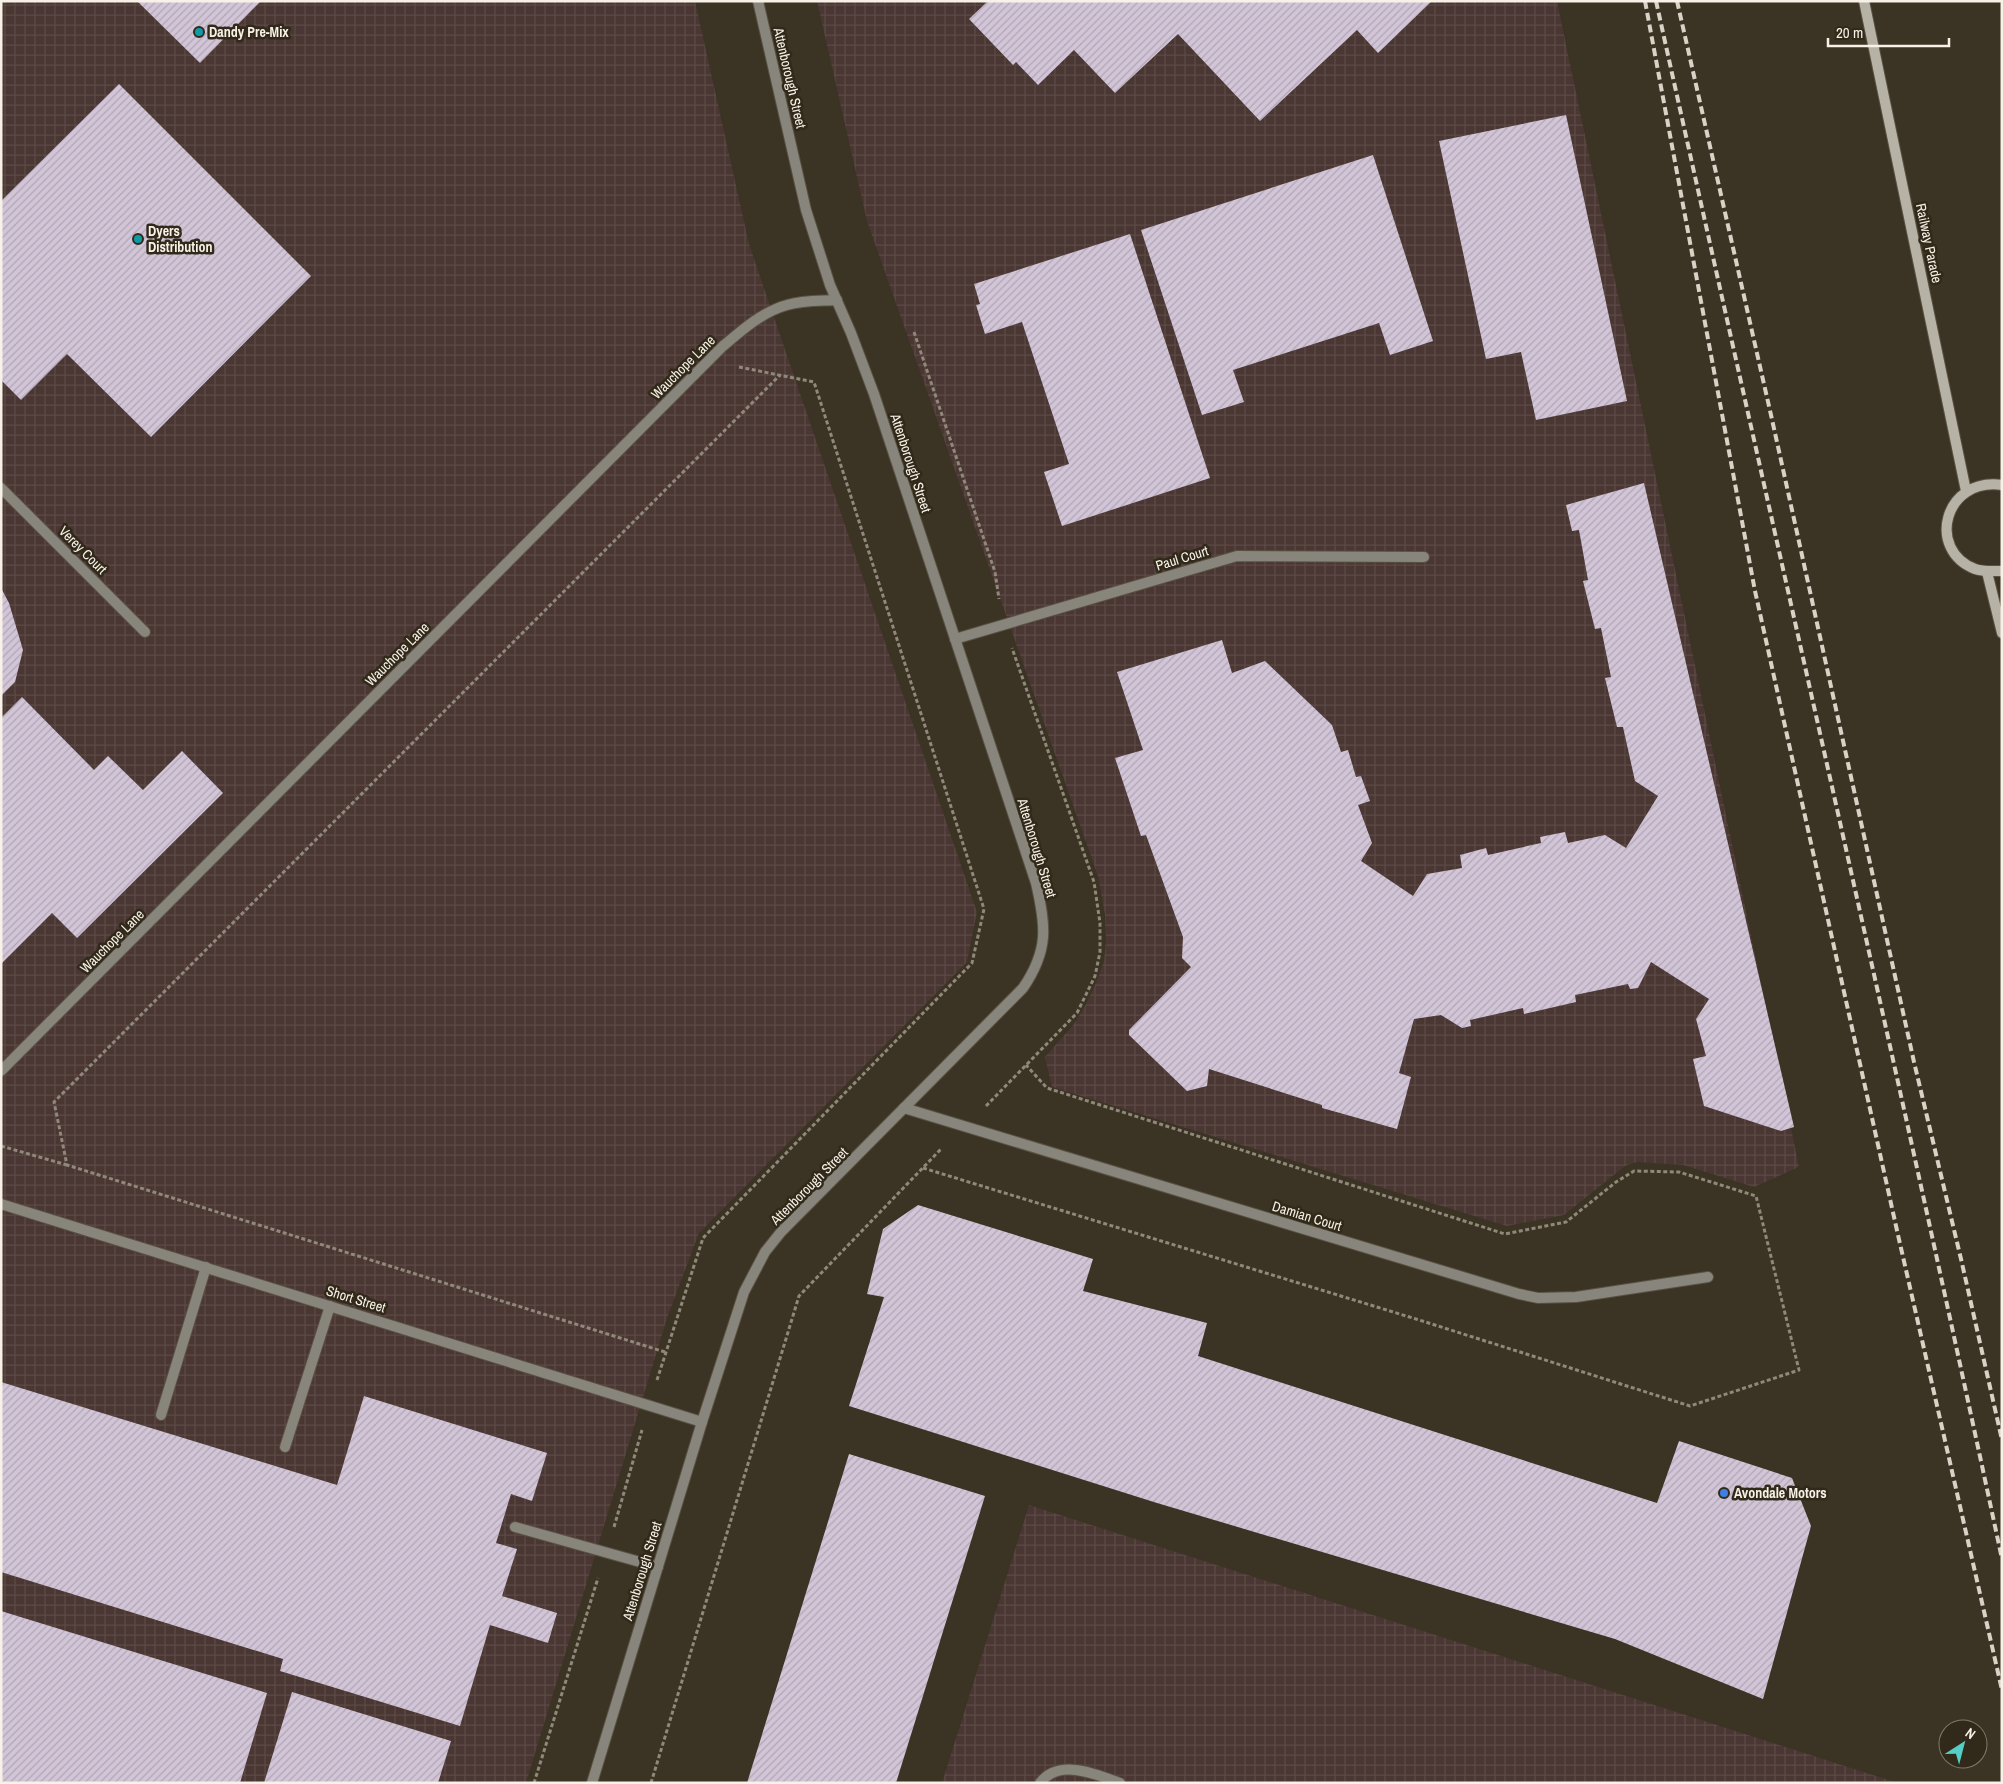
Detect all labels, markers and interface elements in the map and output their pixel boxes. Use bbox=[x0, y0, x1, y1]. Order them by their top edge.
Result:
scale bar bbox=[1828, 15, 1949, 47]
text: 20 m bbox=[1836, 22, 1863, 43]
place label: Dandy Pre-Mix bbox=[209, 23, 289, 41]
street label: Attenborough Street bbox=[769, 25, 810, 130]
marker: Dandy Pre-Mix bbox=[193, 26, 205, 38]
street label: Railway Parade bbox=[1912, 201, 1946, 285]
place label: Dyers Distribution bbox=[148, 222, 212, 256]
marker: Dyers Distribution bbox=[132, 233, 144, 245]
street label: Wauchope Lane bbox=[647, 331, 719, 403]
street label: Attenborough Street bbox=[886, 410, 935, 515]
street label: Verey Court bbox=[55, 522, 111, 578]
street label: Paul Court bbox=[1153, 541, 1211, 575]
street label: Wauchope Lane bbox=[361, 618, 433, 690]
street label: Attenborough Street bbox=[1013, 795, 1061, 900]
street label: Wauchope Lane bbox=[76, 905, 148, 977]
street label: Attenborough Street bbox=[766, 1143, 852, 1229]
street label: Damian Court bbox=[1270, 1197, 1344, 1235]
street label: Short Street bbox=[324, 1281, 388, 1317]
place label: Avondale Motors bbox=[1734, 1484, 1827, 1502]
marker: Avondale Motors bbox=[1718, 1487, 1730, 1499]
street label: Attenborough Street bbox=[618, 1519, 666, 1624]
north arrow bbox=[1938, 1719, 1988, 1769]
text: N bbox=[1962, 1724, 1979, 1743]

